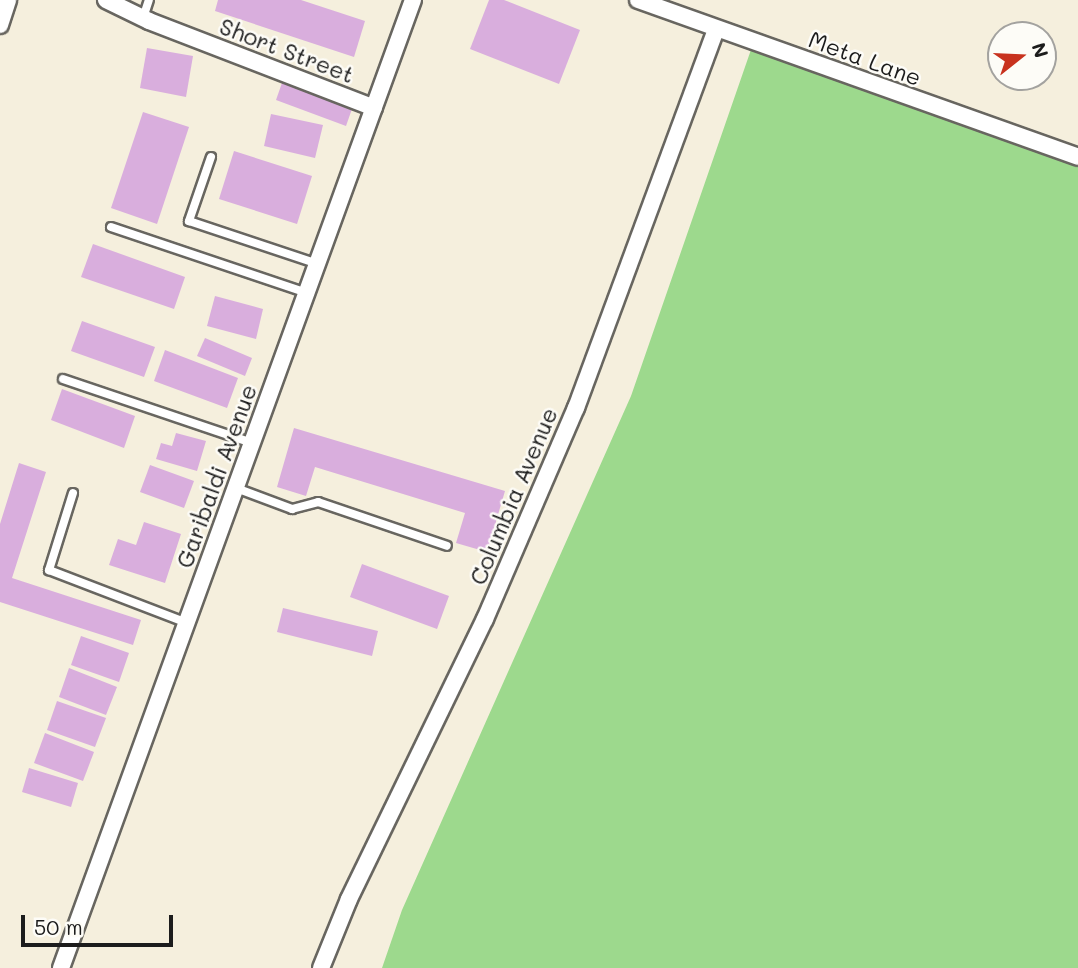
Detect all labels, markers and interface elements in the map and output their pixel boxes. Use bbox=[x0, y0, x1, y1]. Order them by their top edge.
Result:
street label: Short Street bbox=[216, 12, 358, 88]
north arrow bbox=[987, 21, 1057, 91]
street label: Meta Lane bbox=[805, 25, 925, 91]
text: N bbox=[1026, 39, 1055, 61]
street label: Garibaldi Avenue bbox=[170, 380, 262, 572]
street label: Columbia Avenue bbox=[463, 403, 563, 589]
scale bar bbox=[24, 902, 177, 946]
text: 50 m bbox=[34, 913, 83, 940]

